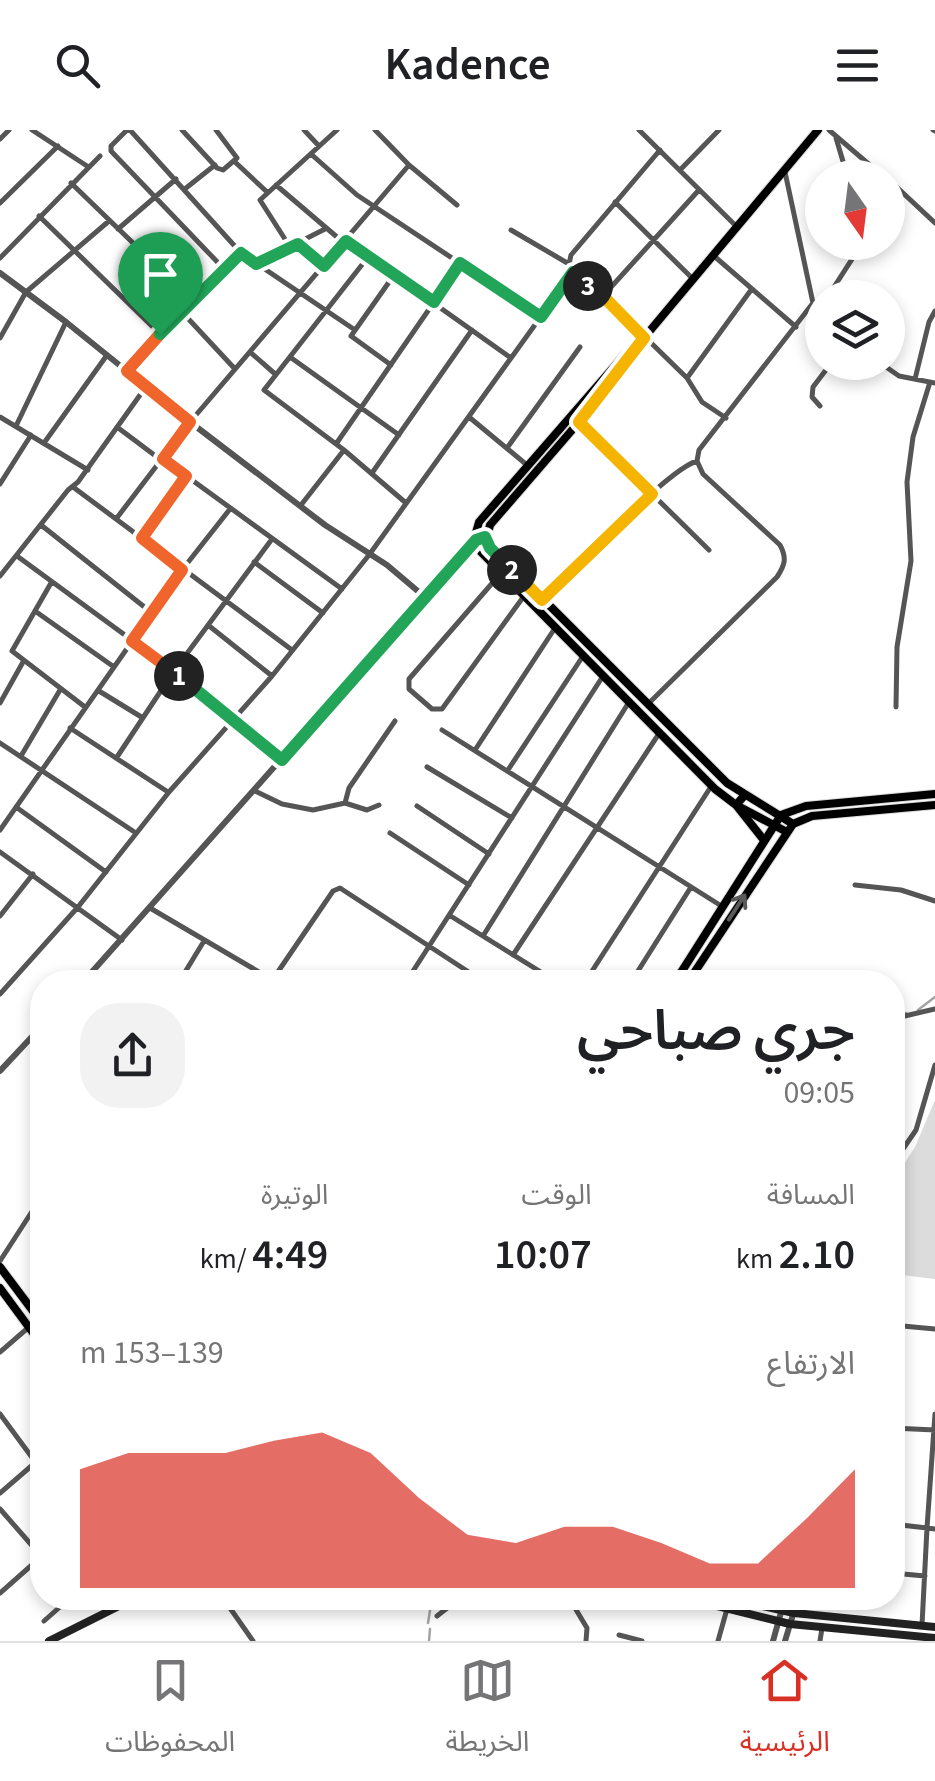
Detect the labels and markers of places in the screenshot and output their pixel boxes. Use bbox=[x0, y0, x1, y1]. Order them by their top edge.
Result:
pin bbox=[118, 232, 203, 335]
pin: 3 bbox=[563, 261, 613, 311]
pin: 2 bbox=[487, 545, 537, 595]
pin: 1 bbox=[154, 651, 204, 701]

